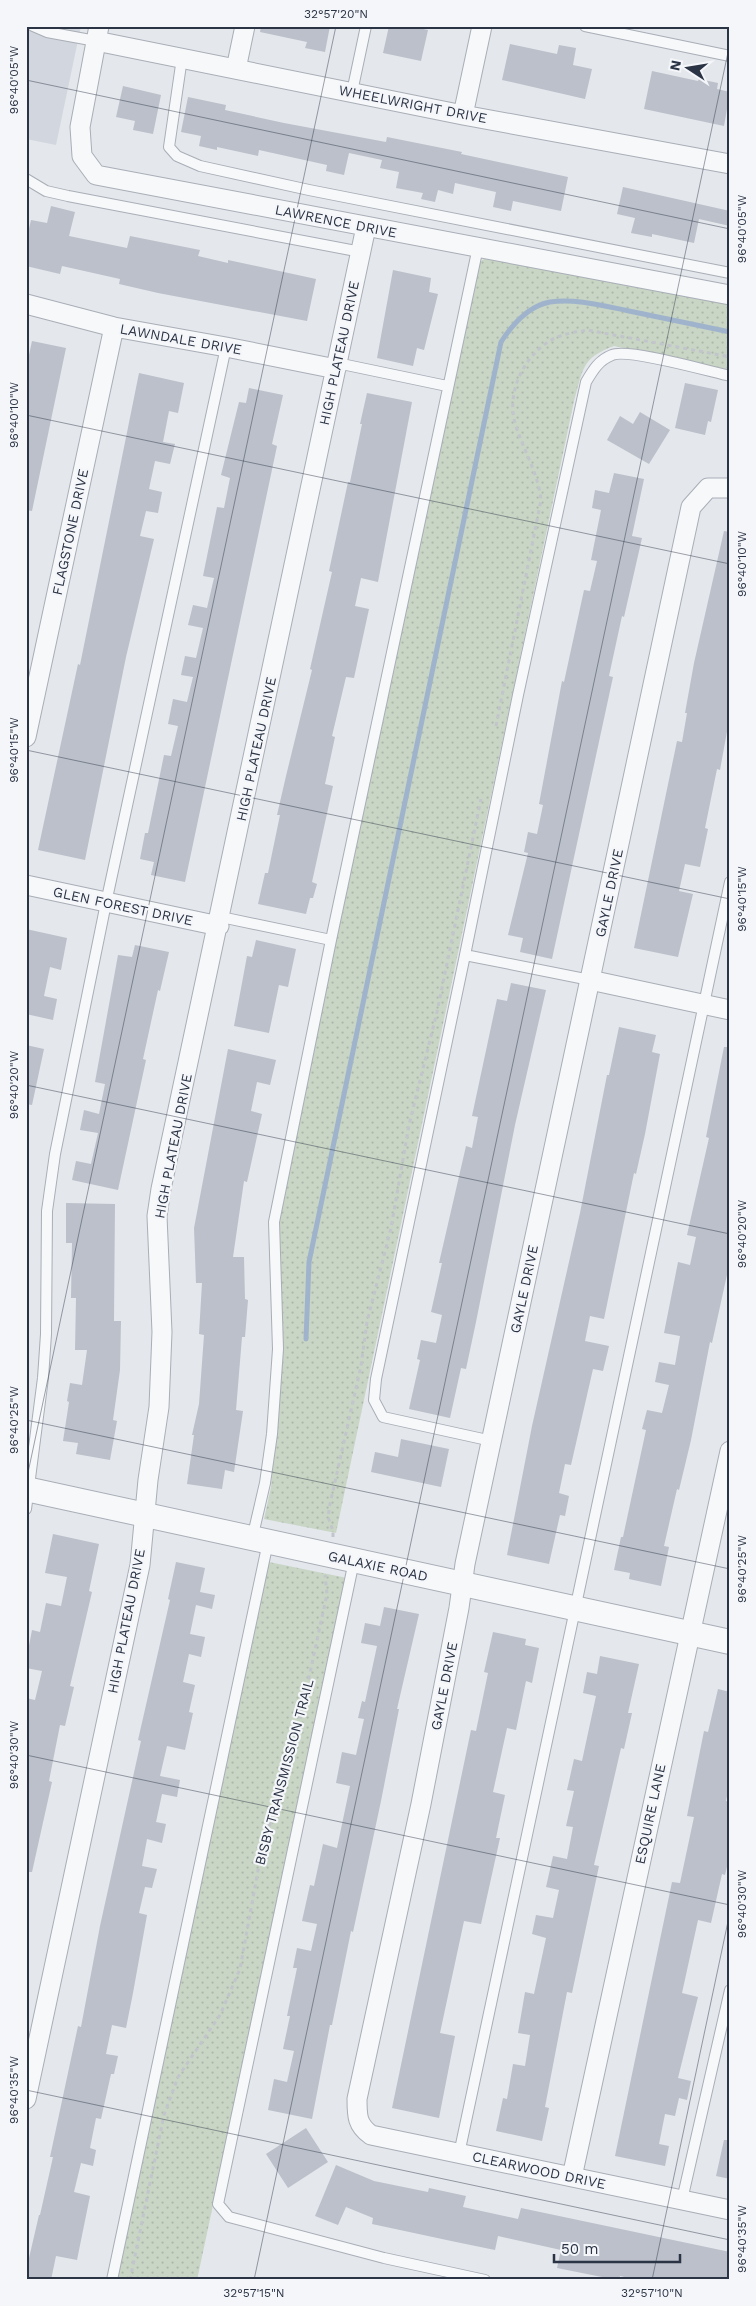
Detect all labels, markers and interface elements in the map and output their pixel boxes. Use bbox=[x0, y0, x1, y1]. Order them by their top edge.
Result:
text: 32°57'20"N bbox=[304, 7, 368, 21]
north arrow bbox=[664, 42, 714, 92]
text: 96°40'05"W bbox=[7, 45, 21, 114]
text: N bbox=[666, 59, 684, 72]
street label: WHEELWRIGHT DRIVE bbox=[337, 82, 489, 126]
text: 96°40'05"W bbox=[735, 194, 749, 263]
street label: LAWRENCE DRIVE bbox=[274, 201, 398, 241]
street label: HIGH PLATEAU DRIVE bbox=[316, 279, 362, 427]
street label: LAWNDALE DRIVE bbox=[119, 320, 243, 358]
text: 96°40'10"W bbox=[7, 382, 21, 448]
street label: FLAGSTONE DRIVE bbox=[49, 467, 91, 597]
text: 96°40'10"W bbox=[735, 531, 749, 597]
street label: HIGH PLATEAU DRIVE bbox=[233, 675, 279, 823]
text: 96°40'15"W bbox=[7, 717, 21, 783]
street label: GAYLE DRIVE bbox=[592, 847, 626, 939]
text: 96°40'15"W bbox=[735, 866, 749, 932]
street label: GLEN FOREST DRIVE bbox=[52, 883, 194, 929]
text: 96°40'20"W bbox=[7, 1050, 21, 1119]
street label: HIGH PLATEAU DRIVE bbox=[151, 1072, 195, 1220]
text: 96°40'20"W bbox=[735, 1199, 749, 1268]
street label: GAYLE DRIVE bbox=[507, 1243, 541, 1335]
text: 96°40'25"W bbox=[7, 1386, 21, 1454]
text: 96°40'25"W bbox=[735, 1535, 749, 1603]
street label: HIGH PLATEAU DRIVE bbox=[104, 1547, 148, 1695]
street label: GALAXIE ROAD bbox=[327, 1548, 429, 1584]
street label: GAYLE DRIVE bbox=[428, 1640, 460, 1732]
street label: BISBY TRANSMISSION TRAIL bbox=[251, 1677, 317, 1867]
text: 96°40'30"W bbox=[7, 1720, 21, 1789]
street label: ESQUIRE LANE bbox=[632, 1762, 668, 1866]
text: 96°40'30"W bbox=[735, 1869, 749, 1938]
text: 96°40'35"W bbox=[7, 2056, 21, 2124]
street label: CLEARWOOD DRIVE bbox=[471, 2148, 607, 2192]
text: 96°40'35"W bbox=[735, 2205, 749, 2273]
scale bar bbox=[554, 2231, 680, 2263]
text: 50 m bbox=[561, 2240, 598, 2258]
text: 32°57'15"N bbox=[223, 2286, 285, 2300]
text: 32°57'10"N bbox=[621, 2286, 683, 2300]

